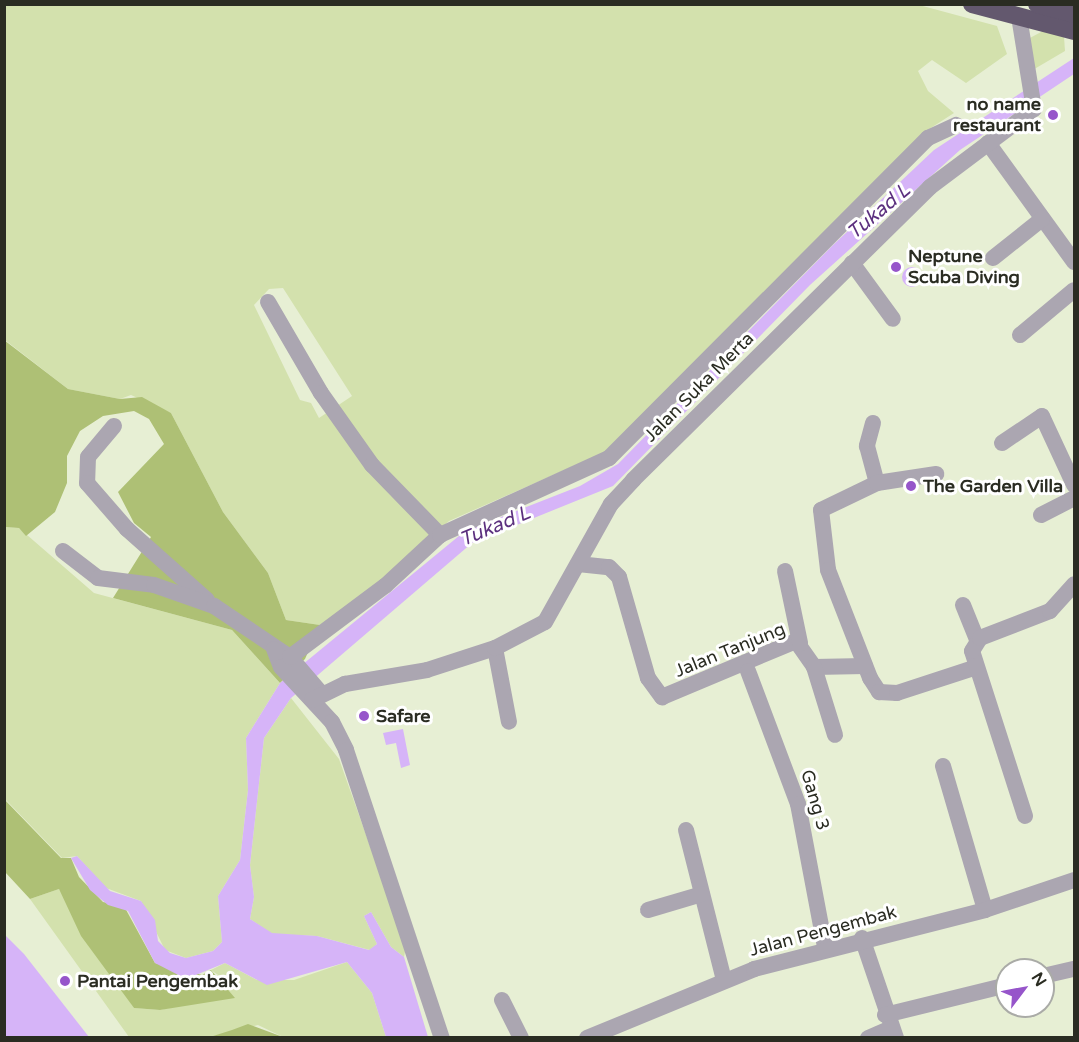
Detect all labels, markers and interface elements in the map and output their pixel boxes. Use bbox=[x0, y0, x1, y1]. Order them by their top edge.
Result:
place label: no name restaurant bbox=[953, 94, 1041, 136]
marker: no name restaurant bbox=[1046, 108, 1060, 122]
water label: Tukad L bbox=[843, 179, 915, 245]
place label: Neptune Scuba Diving bbox=[908, 246, 1020, 288]
marker: Neptune Scuba Diving bbox=[889, 260, 903, 274]
street label: Jalan Suka Merta bbox=[640, 328, 758, 446]
place label: The Garden Villa bbox=[923, 475, 1063, 497]
marker: The Garden Villa bbox=[904, 479, 918, 493]
water label: Tukad L bbox=[456, 501, 534, 553]
street label: Jalan Tanjung bbox=[672, 618, 788, 682]
place label: Safare bbox=[376, 705, 430, 727]
marker: Safare bbox=[357, 709, 371, 723]
street label: Gang 3 bbox=[796, 767, 834, 833]
street label: Jalan Pengembak bbox=[747, 901, 899, 961]
north arrow bbox=[995, 958, 1055, 1018]
text: N bbox=[1027, 969, 1050, 990]
place label: Pantai Pengembak bbox=[77, 970, 238, 992]
marker: Pantai Pengembak bbox=[58, 974, 72, 988]

